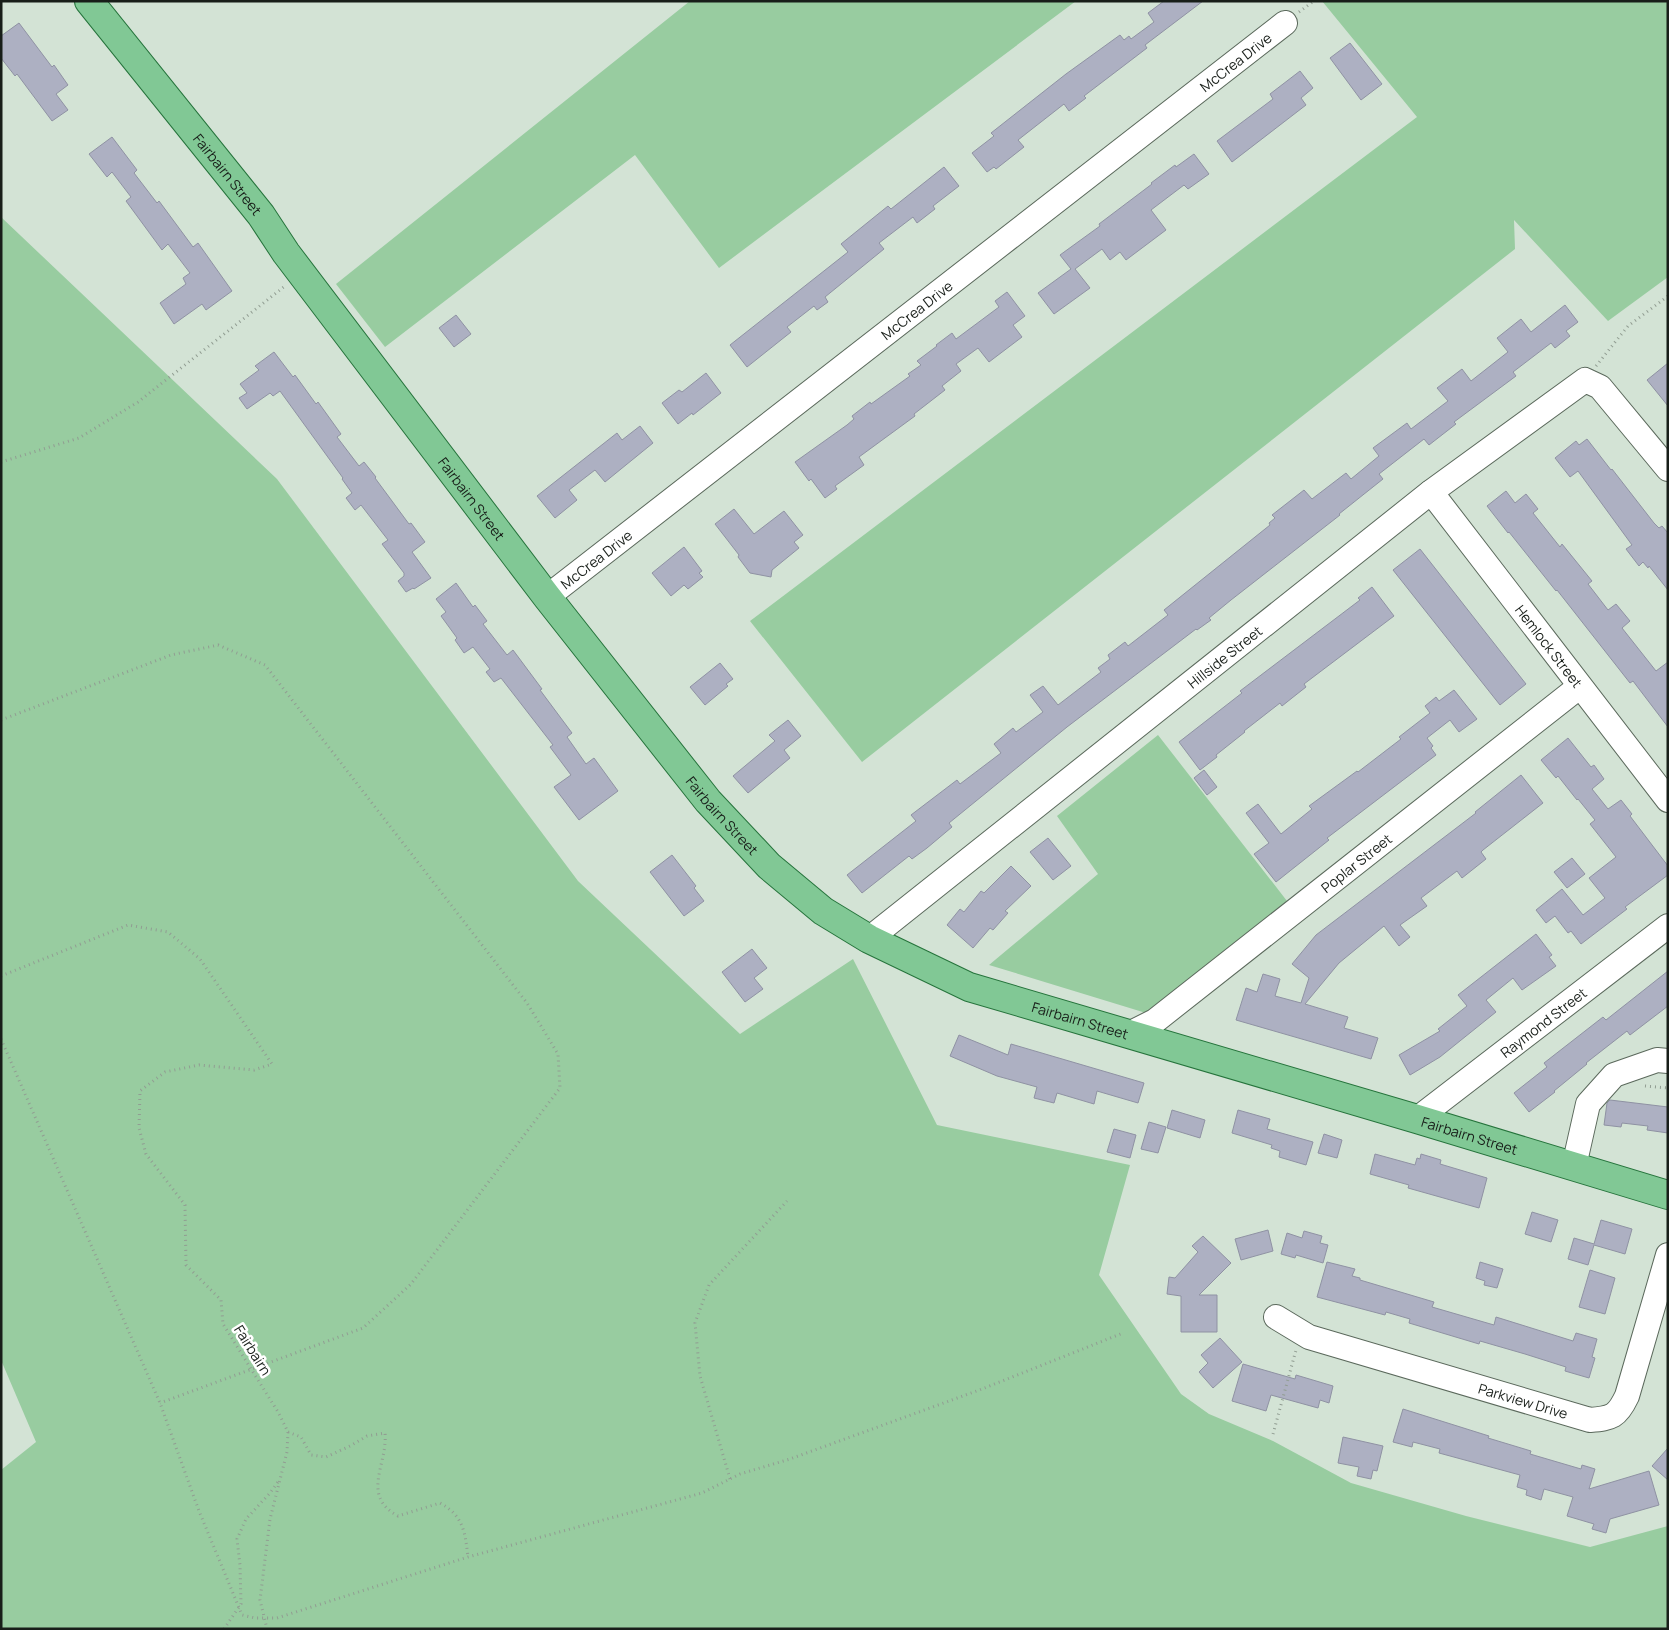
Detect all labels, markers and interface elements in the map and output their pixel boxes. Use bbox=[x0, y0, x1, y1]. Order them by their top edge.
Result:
street label: McCrea Drive bbox=[1196, 28, 1275, 96]
street label: Fairbairn Street bbox=[189, 129, 267, 219]
street label: McCrea Drive bbox=[877, 276, 956, 344]
street label: Fairbairn Street bbox=[434, 453, 510, 544]
street label: McCrea Drive bbox=[556, 525, 636, 593]
street label: Hemlock Street bbox=[1511, 600, 1587, 691]
street label: Hillside Street bbox=[1183, 621, 1266, 692]
street label: Fairbairn Street bbox=[682, 772, 763, 859]
street label: Poplar Street bbox=[1317, 829, 1396, 896]
street label: Raymond Street bbox=[1496, 983, 1590, 1061]
street label: Fairbairn Street bbox=[1030, 997, 1131, 1043]
street label: Fairbairn Street bbox=[1419, 1111, 1520, 1159]
street label: Fairbairn bbox=[230, 1321, 276, 1379]
street label: Parkview Drive bbox=[1476, 1378, 1570, 1423]

